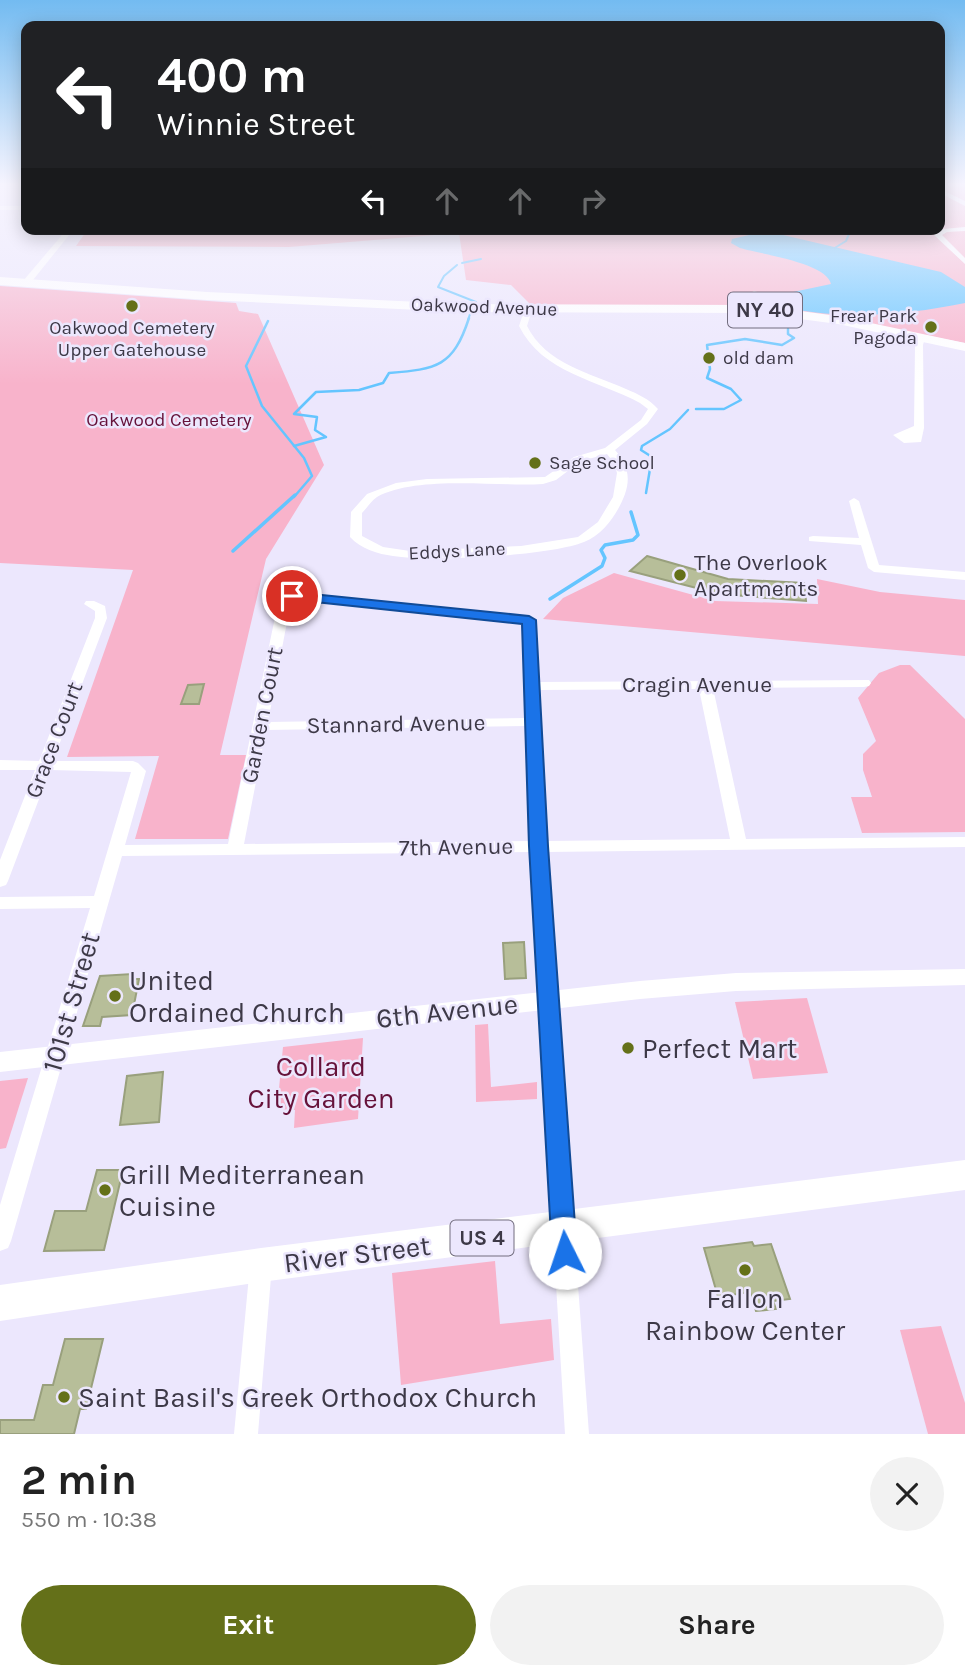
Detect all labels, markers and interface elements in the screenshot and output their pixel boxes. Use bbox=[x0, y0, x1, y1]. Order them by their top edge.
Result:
text: 400 m bbox=[157, 47, 307, 104]
icon: left bbox=[42, 49, 133, 140]
text: Winnie Street bbox=[157, 106, 355, 143]
icon: left bbox=[355, 182, 393, 220]
icon: ahead bbox=[428, 182, 466, 220]
icon: ahead bbox=[501, 182, 539, 220]
icon: right bbox=[574, 182, 612, 220]
road number: NY 40 bbox=[728, 292, 802, 328]
street label: Oakwood Avenue bbox=[411, 293, 557, 321]
marker: Oakwood Cemetery Upper Gatehouse bbox=[124, 298, 140, 314]
place label: Frear Park Pagoda bbox=[830, 305, 917, 349]
place label: Oakwood Cemetery Upper Gatehouse bbox=[49, 317, 215, 361]
marker: Frear Park Pagoda bbox=[923, 319, 939, 335]
place label: old dam bbox=[723, 347, 794, 369]
marker: old dam bbox=[701, 350, 717, 366]
park label: Oakwood Cemetery bbox=[86, 409, 252, 431]
place label: Sage School bbox=[549, 452, 655, 474]
marker: Sage School bbox=[527, 455, 543, 471]
street label: Eddys Lane bbox=[408, 537, 506, 565]
place label: The Overlook Apartments bbox=[694, 549, 828, 602]
pin bbox=[262, 566, 322, 626]
marker: The Overlook Apartments bbox=[672, 567, 688, 583]
icon: arrive bbox=[273, 577, 311, 615]
street label: Garden Court bbox=[236, 644, 288, 785]
street label: Cragin Avenue bbox=[622, 671, 772, 698]
street label: Grace Court bbox=[19, 678, 89, 802]
street label: Stannard Avenue bbox=[306, 709, 486, 739]
street label: 7th Avenue bbox=[399, 833, 513, 861]
street label: 101st Street bbox=[35, 928, 107, 1076]
place label: United Ordained Church bbox=[129, 964, 345, 1029]
street label: 6th Avenue bbox=[375, 987, 519, 1035]
marker: United Ordained Church bbox=[107, 988, 123, 1004]
place label: Perfect Mart bbox=[642, 1032, 797, 1065]
marker: Perfect Mart bbox=[620, 1040, 636, 1056]
park label: Collard City Garden bbox=[247, 1050, 395, 1115]
place label: Grill Mediterranean Cuisine bbox=[119, 1158, 365, 1223]
marker: Grill Mediterranean Cuisine bbox=[97, 1182, 113, 1198]
position arrow bbox=[528, 1216, 602, 1290]
road number: US 4 bbox=[450, 1220, 514, 1256]
street label: River Street bbox=[282, 1229, 432, 1279]
marker: Fallon Rainbow Center bbox=[737, 1262, 753, 1278]
place label: Fallon Rainbow Center bbox=[645, 1282, 846, 1347]
place label: Saint Basil's Greek Orthodox Church bbox=[78, 1381, 537, 1414]
marker: Saint Basil's Greek Orthodox Church bbox=[56, 1389, 72, 1405]
text: 2 min bbox=[21, 1455, 137, 1505]
button: close bbox=[870, 1457, 944, 1531]
text: 550 m · 10:38 bbox=[21, 1506, 157, 1533]
button: Exit bbox=[21, 1585, 476, 1665]
button: Share bbox=[490, 1585, 944, 1665]

